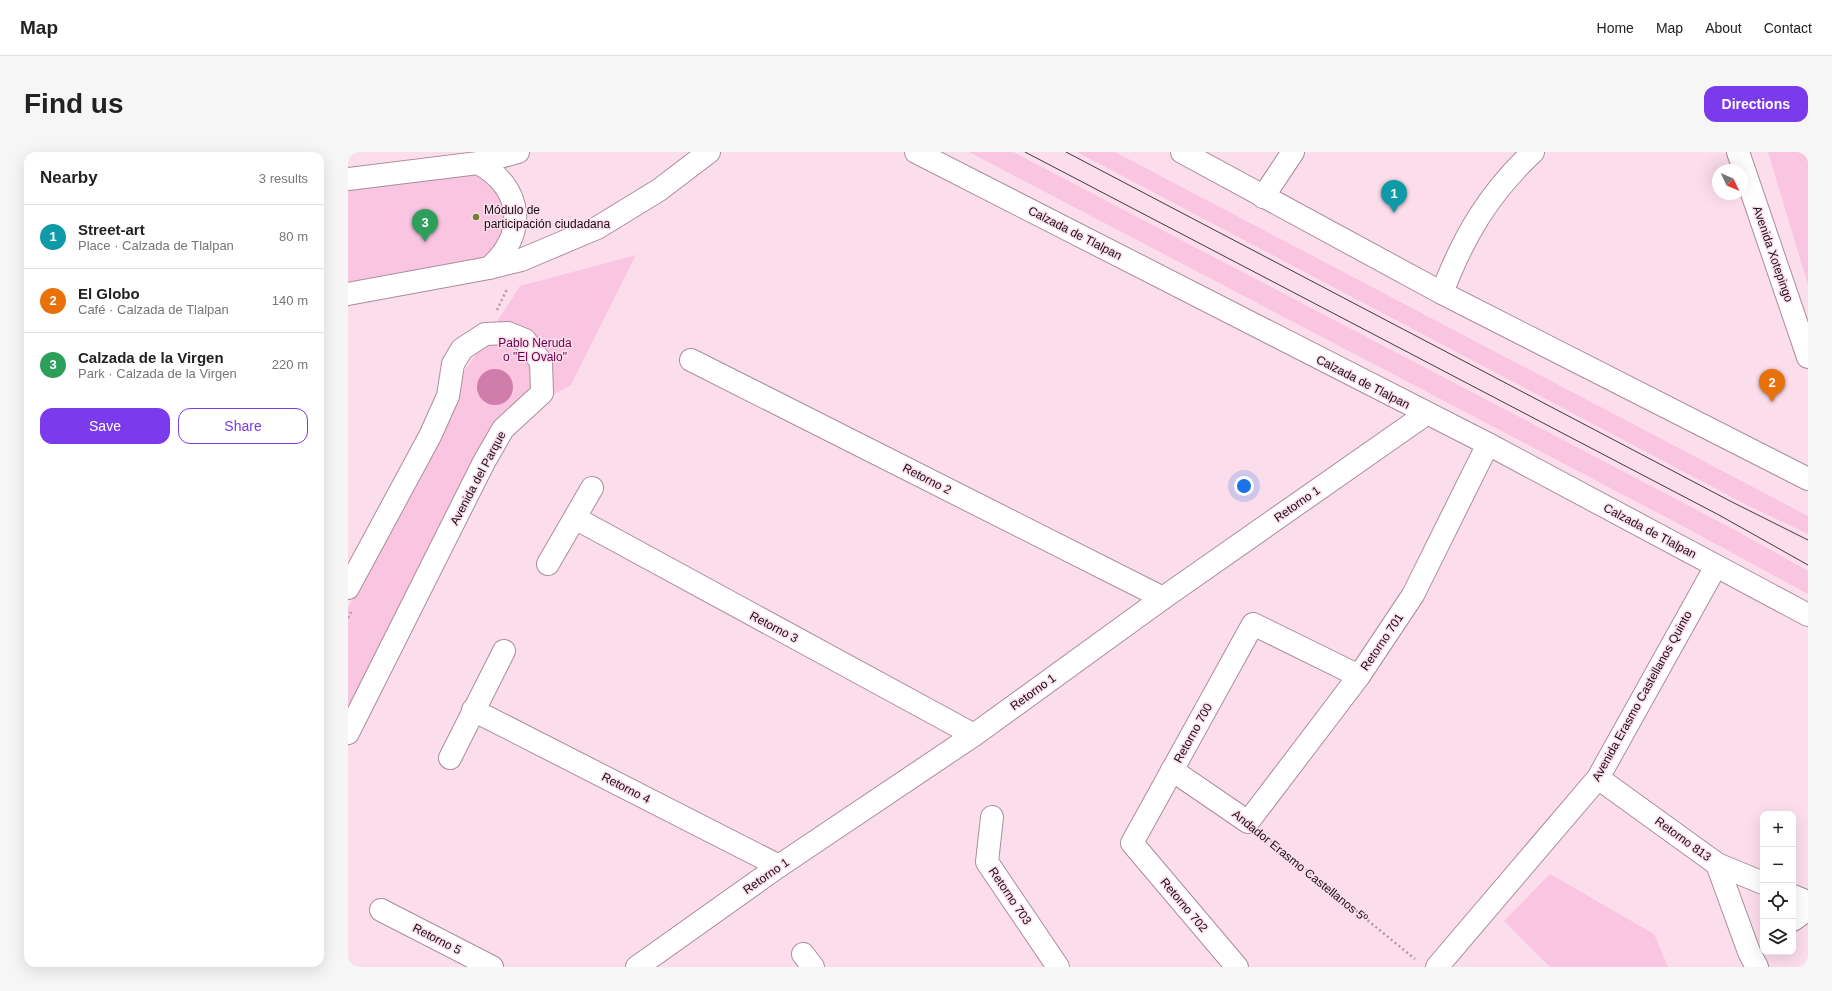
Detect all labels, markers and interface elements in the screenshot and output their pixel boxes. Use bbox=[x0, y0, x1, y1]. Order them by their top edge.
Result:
text: Map bbox=[20, 17, 58, 38]
text: Home bbox=[1597, 20, 1634, 36]
text: Map bbox=[1656, 20, 1683, 36]
text: About bbox=[1705, 20, 1742, 36]
text: Contact bbox=[1764, 20, 1812, 36]
button: Directions bbox=[1704, 86, 1808, 122]
text: Find us bbox=[24, 88, 124, 119]
north arrow bbox=[1712, 164, 1748, 200]
text: Nearby bbox=[40, 168, 98, 187]
text: 3 results bbox=[259, 171, 308, 186]
pin: 1 bbox=[1381, 180, 1407, 213]
place label: Módulo de participación ciudadana bbox=[484, 203, 610, 231]
street label: Calzada de Tlalpan bbox=[1026, 203, 1124, 263]
street label: Avenida Xotepingo bbox=[1750, 204, 1796, 304]
pin: 3 bbox=[412, 209, 438, 242]
marker: Módulo de participación ciudadana bbox=[471, 212, 481, 222]
text: Street-art bbox=[78, 221, 145, 238]
text: 1 bbox=[49, 229, 57, 244]
text: 80 m bbox=[279, 229, 308, 244]
text: Place · Calzada de Tlalpan bbox=[78, 238, 234, 253]
text: El Globo bbox=[78, 285, 140, 302]
text: 2 bbox=[49, 293, 57, 308]
text: 140 m bbox=[272, 293, 308, 308]
text: Café · Calzada de Tlalpan bbox=[78, 302, 229, 317]
park label: Pablo Neruda o "El Ovalo" bbox=[498, 336, 572, 364]
text: Calzada de la Virgen bbox=[78, 349, 224, 366]
street label: Calzada de Tlalpan bbox=[1314, 352, 1412, 412]
text: 3 bbox=[49, 357, 57, 372]
text: 220 m bbox=[272, 357, 308, 372]
text: Park · Calzada de la Virgen bbox=[78, 366, 237, 381]
pin: 2 bbox=[1759, 369, 1785, 402]
button: Save bbox=[40, 408, 170, 444]
button: Share bbox=[178, 408, 308, 444]
street label: Avenida del Parque bbox=[447, 428, 509, 527]
street label: Retorno 2 bbox=[900, 461, 954, 497]
your location bbox=[1234, 476, 1254, 496]
street label: Retorno 1 bbox=[1271, 483, 1323, 525]
street label: Calzada de Tlalpan bbox=[1601, 501, 1699, 561]
street label: Retorno 3 bbox=[747, 608, 801, 646]
street label: Avenida Erasmo Castellanos Quinto bbox=[1589, 608, 1695, 784]
street label: Retorno 701 bbox=[1358, 610, 1406, 673]
street label: Retorno 1 bbox=[1008, 671, 1059, 713]
street label: Retorno 700 bbox=[1171, 700, 1215, 765]
street label: Retorno 4 bbox=[599, 770, 653, 806]
street label: Andador Erasmo Castellanos 5º bbox=[1229, 807, 1371, 925]
map controls bbox=[1760, 811, 1796, 955]
button: + bbox=[1760, 811, 1796, 847]
street label: Retorno 813 bbox=[1652, 814, 1714, 864]
button: − bbox=[1760, 847, 1796, 883]
street label: Retorno 1 bbox=[740, 855, 792, 897]
street label: Retorno 703 bbox=[986, 865, 1034, 928]
street label: Retorno 702 bbox=[1157, 875, 1211, 935]
button: locate bbox=[1760, 883, 1796, 919]
button: layers bbox=[1760, 919, 1796, 955]
street label: Retorno 5 bbox=[410, 921, 464, 957]

